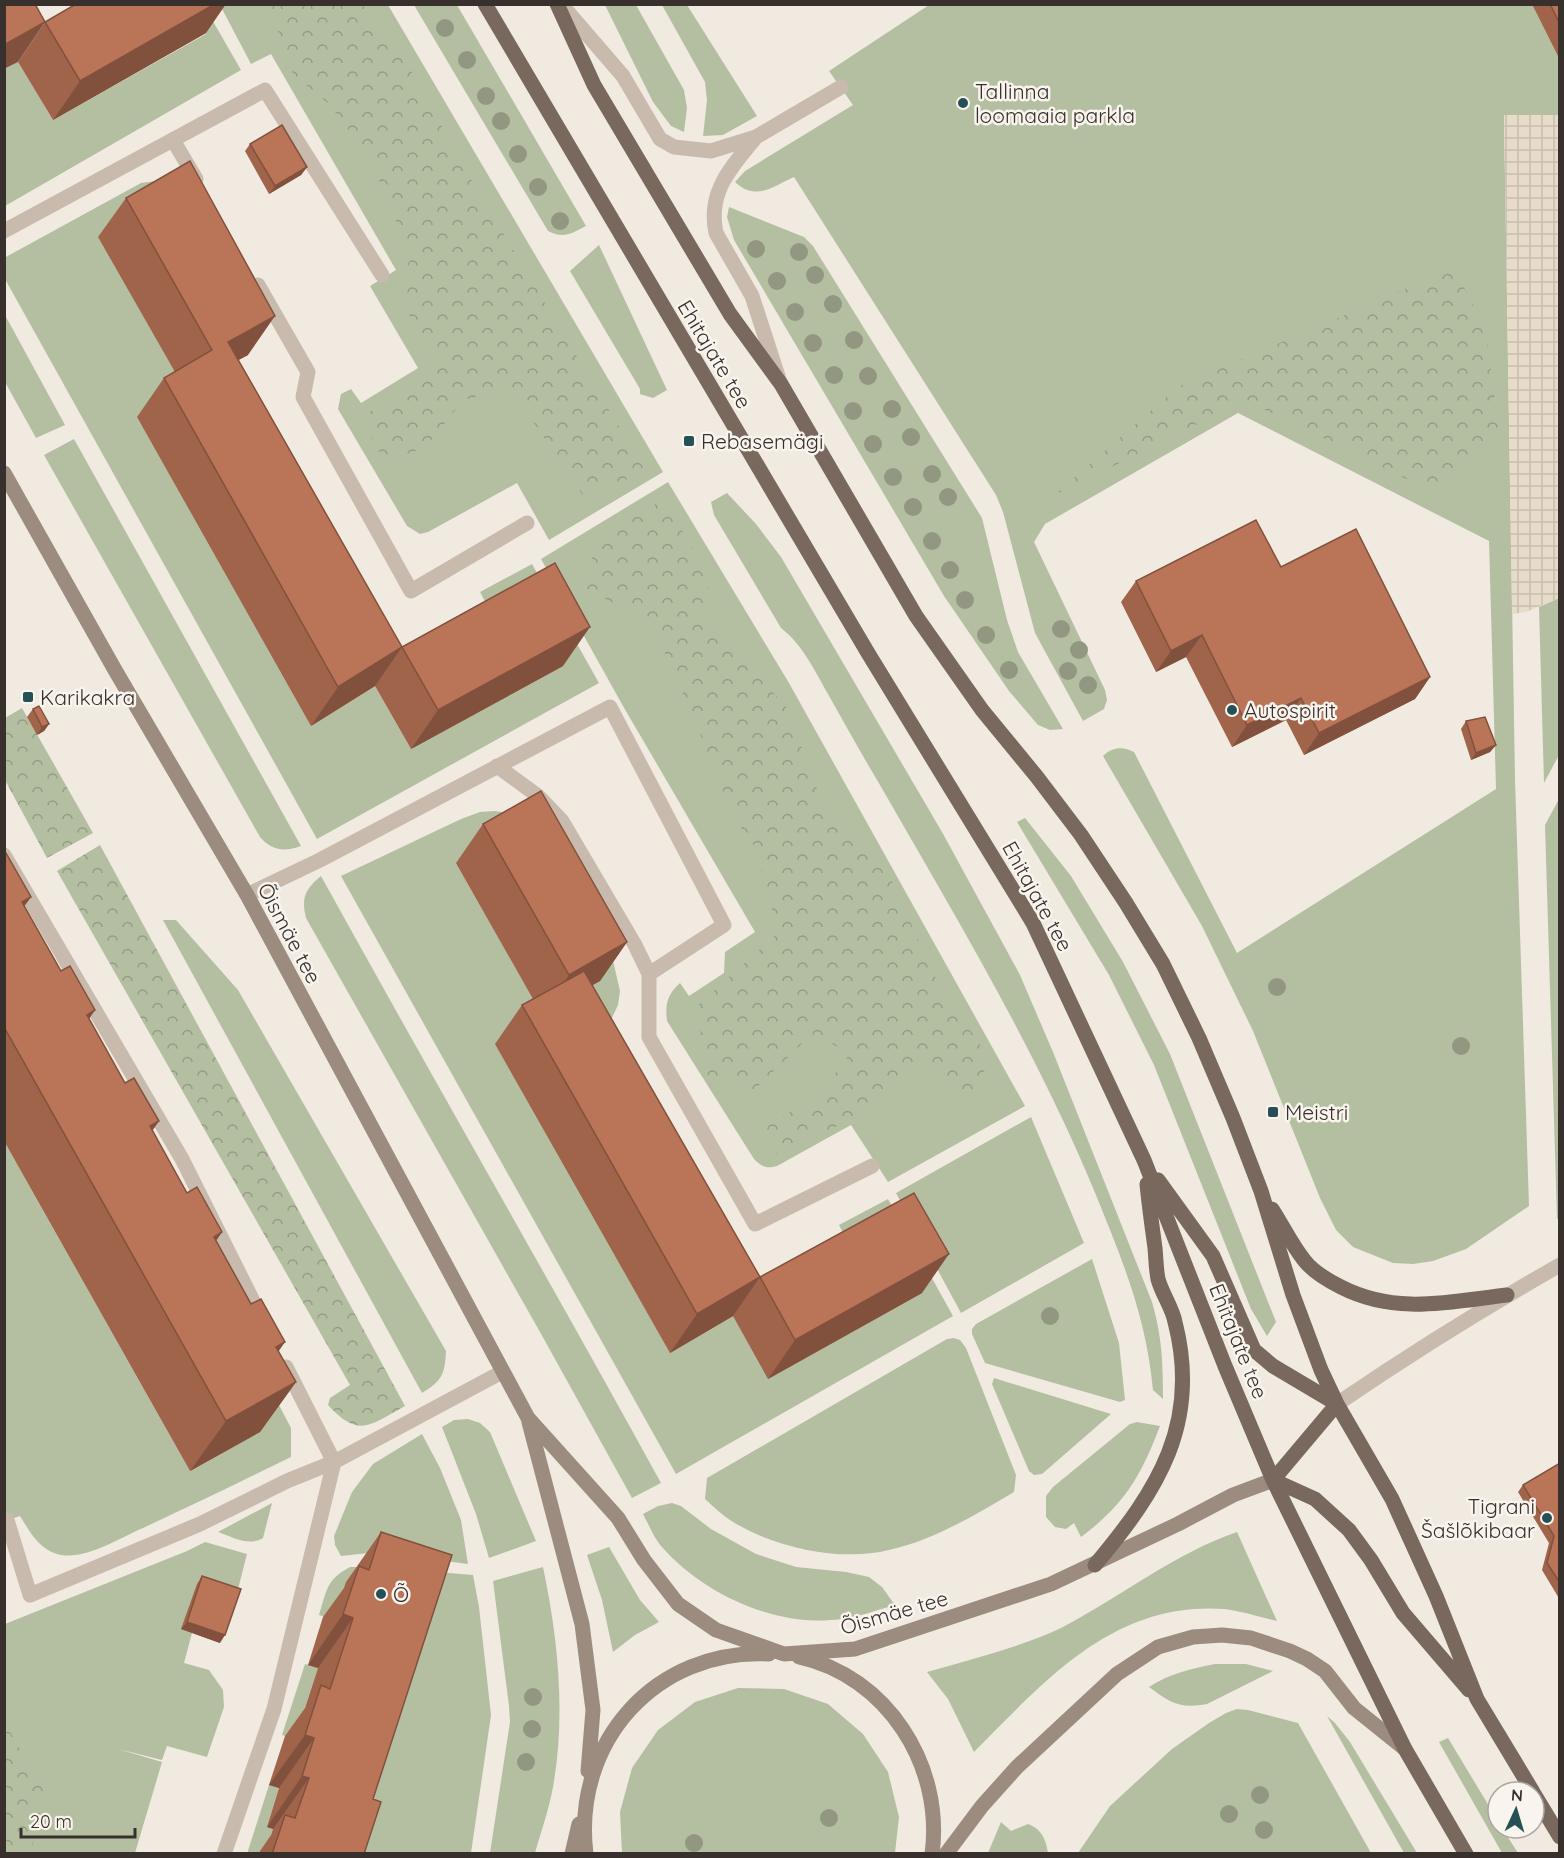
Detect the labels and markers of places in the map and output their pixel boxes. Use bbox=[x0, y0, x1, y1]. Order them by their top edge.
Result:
place label: Tallinna loomaaia parkla bbox=[975, 78, 1135, 128]
marker: Tallinna loomaaia parkla bbox=[956, 96, 970, 110]
place label: Rebasemägi bbox=[701, 428, 823, 454]
marker: Rebasemägi bbox=[682, 434, 696, 448]
place label: Karikakra bbox=[40, 684, 135, 710]
marker: Karikakra bbox=[21, 690, 35, 704]
place label: Autospirit bbox=[1244, 697, 1336, 723]
marker: Autospirit bbox=[1225, 703, 1239, 717]
place label: Meistri bbox=[1285, 1099, 1348, 1125]
marker: Meistri bbox=[1266, 1105, 1280, 1119]
place label: Tigrani Šašlõkibaar bbox=[1421, 1493, 1535, 1543]
marker: Tigrani Šašlõkibaar bbox=[1540, 1511, 1554, 1525]
place label: Õ bbox=[393, 1581, 409, 1607]
marker: Õ bbox=[374, 1587, 388, 1601]

